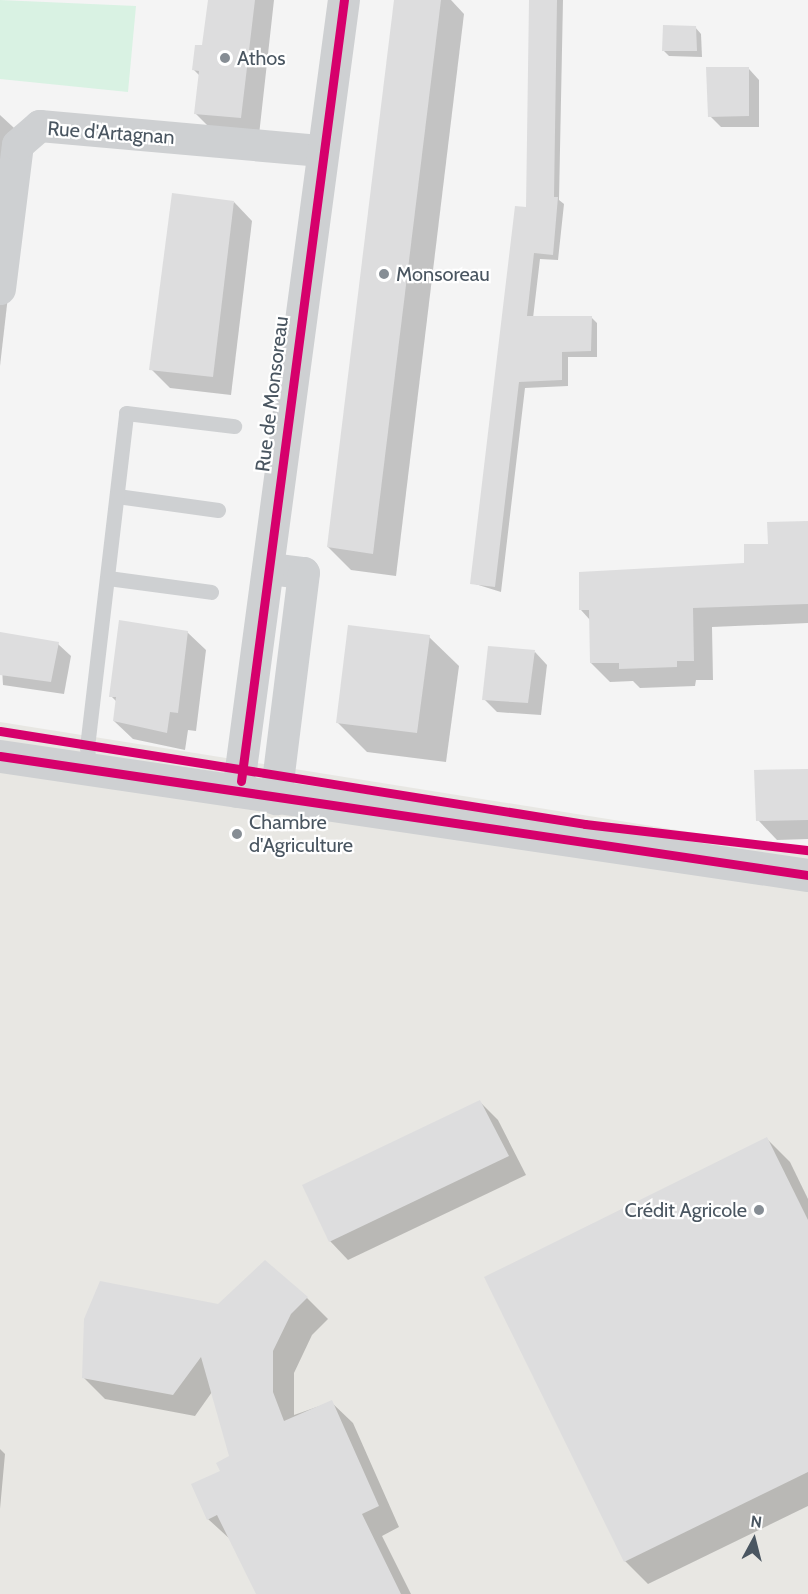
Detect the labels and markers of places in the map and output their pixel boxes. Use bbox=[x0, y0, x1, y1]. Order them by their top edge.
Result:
place label: Athos bbox=[237, 46, 286, 70]
marker: Athos bbox=[218, 51, 232, 65]
place label: Monsoreau bbox=[396, 262, 490, 286]
marker: Monsoreau bbox=[377, 267, 391, 281]
place label: Chambre d'Agriculture bbox=[249, 810, 353, 857]
marker: Chambre d'Agriculture bbox=[230, 827, 244, 841]
place label: Crédit Agricole bbox=[624, 1198, 747, 1222]
marker: Crédit Agricole bbox=[752, 1203, 766, 1217]

